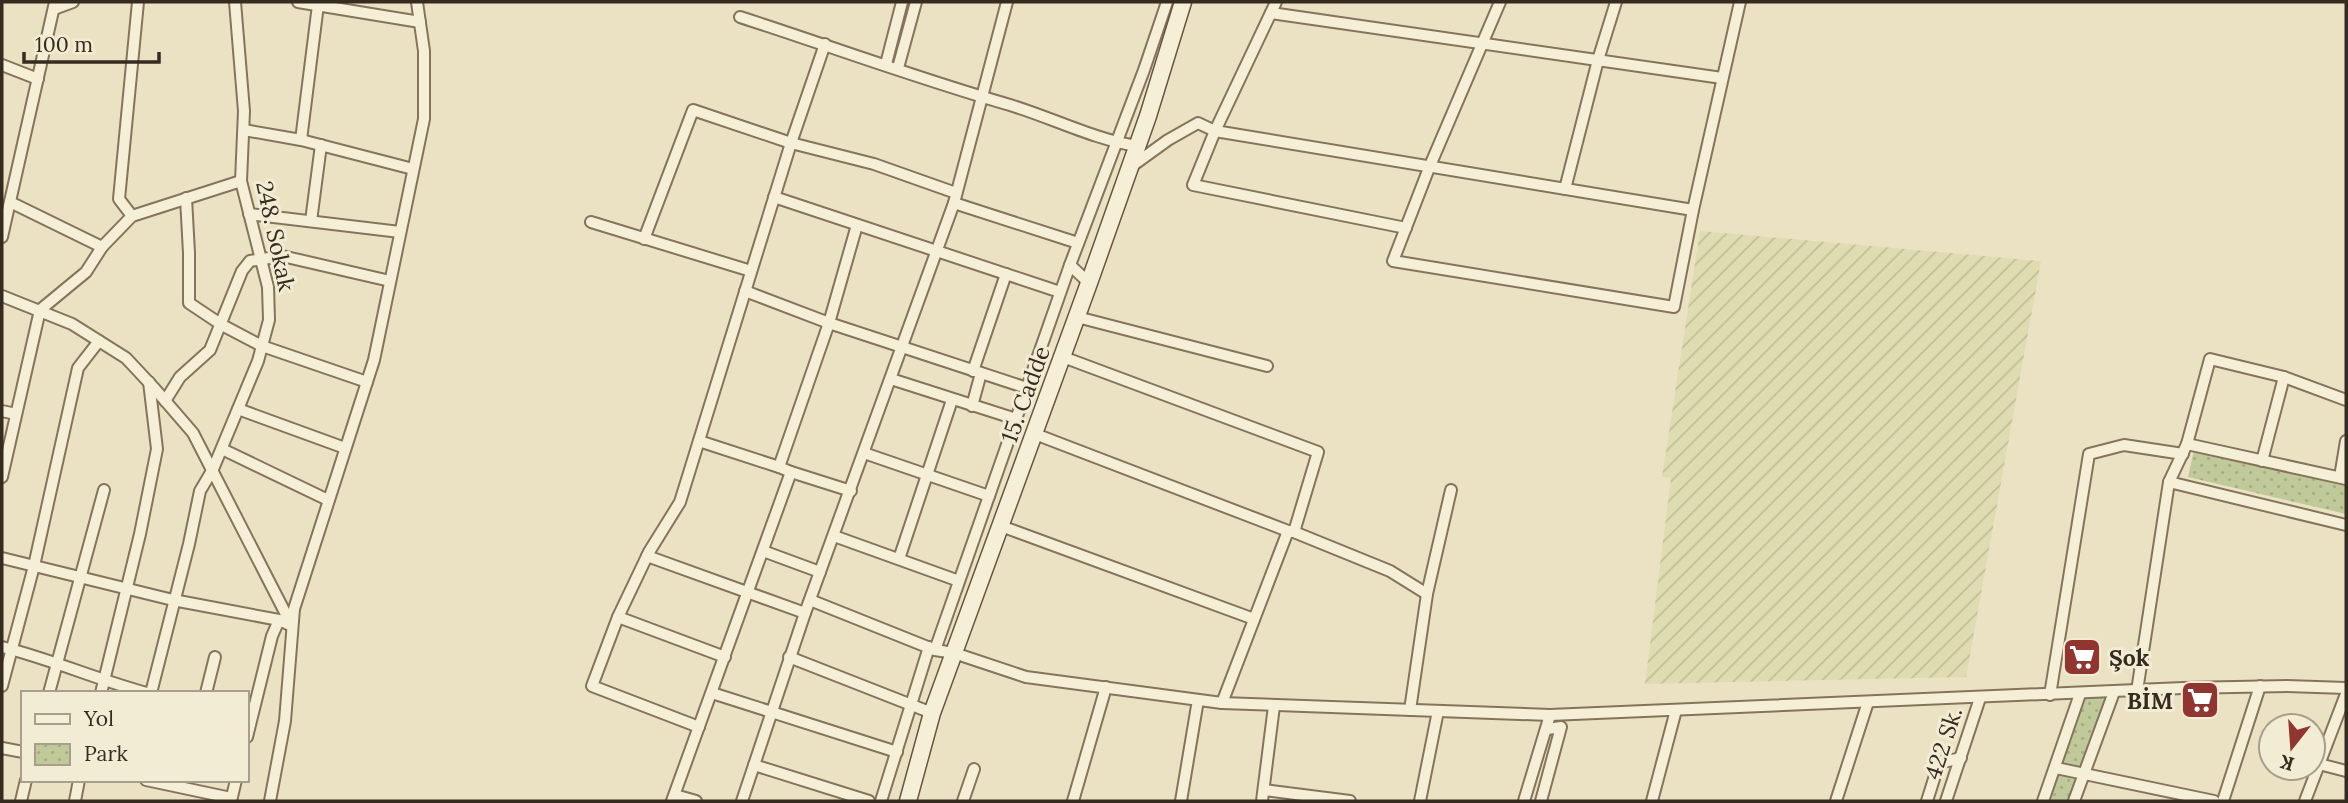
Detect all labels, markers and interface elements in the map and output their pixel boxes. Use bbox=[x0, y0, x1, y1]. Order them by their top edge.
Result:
scale bar bbox=[24, 21, 159, 65]
text: 100 m bbox=[35, 31, 93, 58]
street label: 248. Sokak bbox=[250, 178, 302, 294]
street label: 15. Cadde bbox=[994, 342, 1056, 446]
supermarket icon: Şok bbox=[2061, 636, 2103, 678]
place label: Şok bbox=[2109, 643, 2150, 672]
supermarket icon: BİM bbox=[2179, 679, 2221, 721]
place label: BİM bbox=[2127, 686, 2173, 715]
legend bbox=[21, 691, 248, 782]
street label: 422 Sk. bbox=[1918, 703, 1968, 783]
text: Yol bbox=[83, 705, 114, 732]
north arrow bbox=[2257, 712, 2327, 782]
text: Park bbox=[84, 740, 128, 767]
text: K bbox=[2277, 750, 2297, 777]

